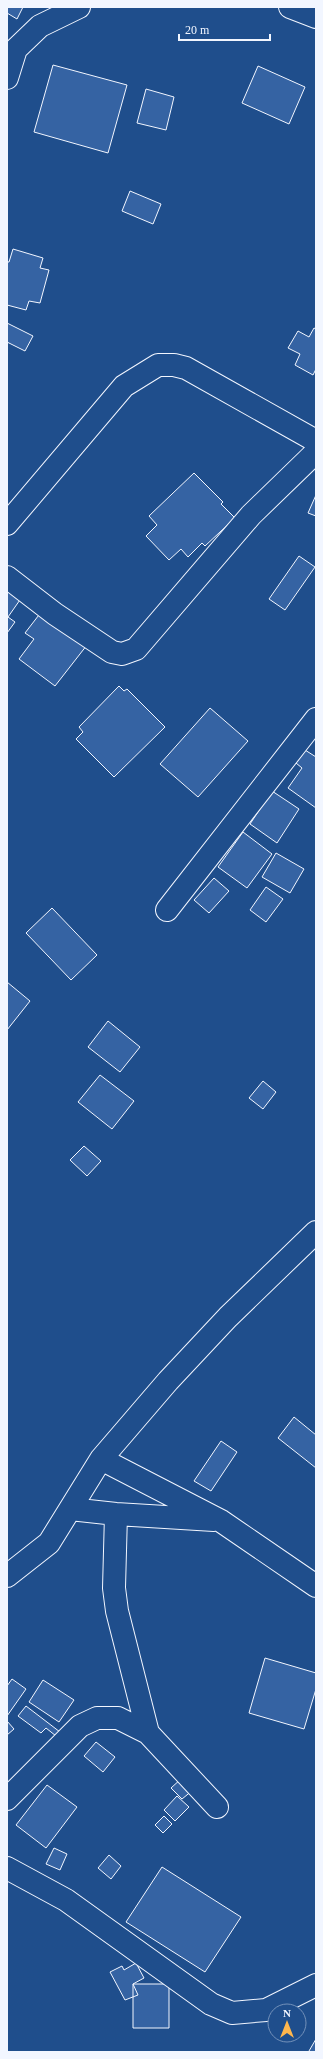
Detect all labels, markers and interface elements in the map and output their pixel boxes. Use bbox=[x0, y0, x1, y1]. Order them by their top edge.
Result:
scale bar bbox=[179, 16, 270, 42]
text: 20 m bbox=[185, 23, 210, 37]
north arrow bbox=[267, 2003, 307, 2043]
text: N bbox=[283, 2007, 291, 2019]

